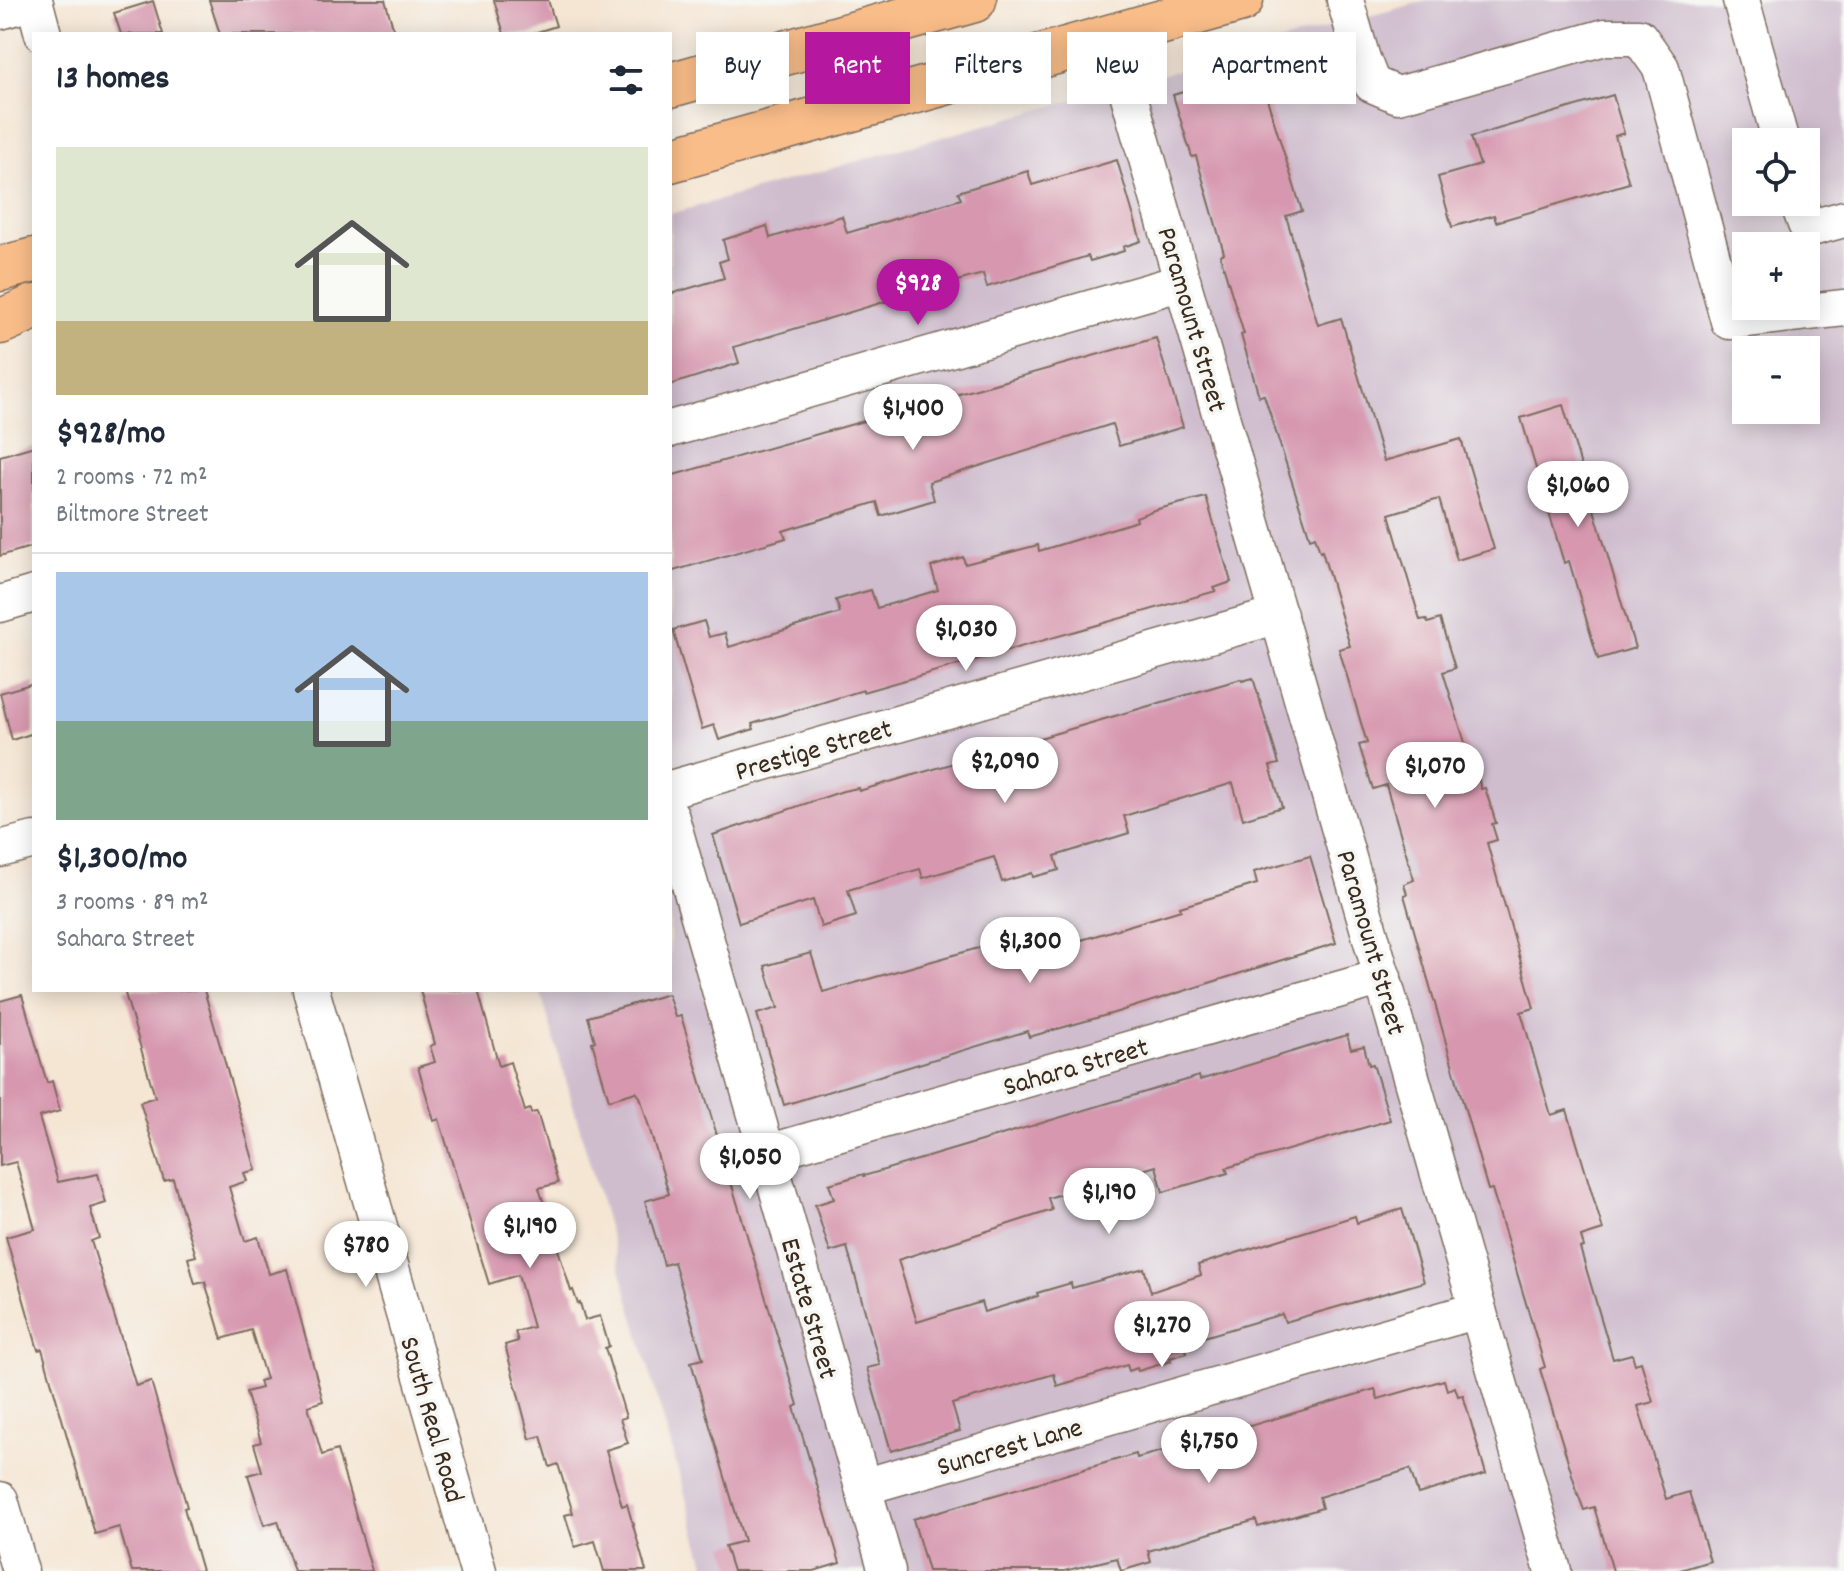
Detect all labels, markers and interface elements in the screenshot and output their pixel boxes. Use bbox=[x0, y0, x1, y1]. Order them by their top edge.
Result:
chip: Buy bbox=[696, 32, 789, 104]
chip: Rent bbox=[805, 32, 910, 104]
chip: Filters bbox=[926, 32, 1051, 104]
chip: New bbox=[1067, 32, 1167, 104]
chip: Apartment bbox=[1183, 32, 1356, 104]
text: 13 homes bbox=[56, 56, 170, 105]
icon: filters bbox=[604, 58, 648, 102]
map controls bbox=[1732, 128, 1820, 424]
button: locate bbox=[1732, 128, 1820, 216]
icon: home bbox=[280, 199, 424, 343]
street label: Paramount Street bbox=[1144, 223, 1235, 418]
button: + bbox=[1732, 232, 1820, 320]
pin: $928 bbox=[871, 259, 965, 327]
text: $928 bbox=[895, 266, 941, 303]
button: − bbox=[1732, 336, 1820, 424]
pin: $1,400 bbox=[848, 384, 978, 452]
text: $1,400 bbox=[882, 391, 944, 428]
text: $928/mo bbox=[56, 411, 165, 460]
text: 2 rooms · 72 m² bbox=[56, 460, 207, 497]
pin: $1,060 bbox=[1513, 461, 1643, 529]
text: $1,060 bbox=[1546, 468, 1610, 505]
text: Biltmore Street bbox=[56, 497, 209, 534]
pin: $1,030 bbox=[901, 605, 1031, 673]
text: $1,030 bbox=[934, 612, 998, 649]
icon: home bbox=[280, 624, 424, 768]
street label: Prestige Street bbox=[731, 711, 898, 794]
pin: $2,090 bbox=[940, 737, 1070, 805]
pin: $1,070 bbox=[1370, 742, 1500, 810]
text: $2,090 bbox=[970, 744, 1040, 781]
text: $1,070 bbox=[1404, 749, 1466, 786]
text: $1,300/mo bbox=[56, 836, 187, 885]
street label: Paramount Street bbox=[1323, 846, 1414, 1041]
text: 3 rooms · 89 m² bbox=[56, 885, 209, 922]
pin: $1,300 bbox=[965, 917, 1095, 985]
text: Sahara Street bbox=[56, 922, 195, 959]
text: $1,300 bbox=[998, 924, 1062, 961]
street label: Sahara Street bbox=[999, 1030, 1154, 1110]
pin: $1,050 bbox=[685, 1133, 815, 1201]
text: $1,050 bbox=[718, 1140, 782, 1177]
pin: $1,190 bbox=[1044, 1168, 1174, 1236]
text: $1,190 bbox=[1081, 1175, 1137, 1212]
pin: $1,190 bbox=[465, 1202, 595, 1270]
text: $1,190 bbox=[502, 1209, 558, 1246]
pin: $780 bbox=[319, 1221, 413, 1289]
text: $780 bbox=[342, 1228, 390, 1265]
street label: Estate Street bbox=[767, 1234, 845, 1385]
pin: $1,270 bbox=[1097, 1301, 1227, 1369]
text: $1,270 bbox=[1132, 1308, 1192, 1345]
street label: South Real Road bbox=[386, 1333, 472, 1508]
street label: Suncrest Lane bbox=[933, 1410, 1088, 1490]
pin: $1,750 bbox=[1144, 1417, 1274, 1485]
text: $1,750 bbox=[1179, 1424, 1239, 1461]

